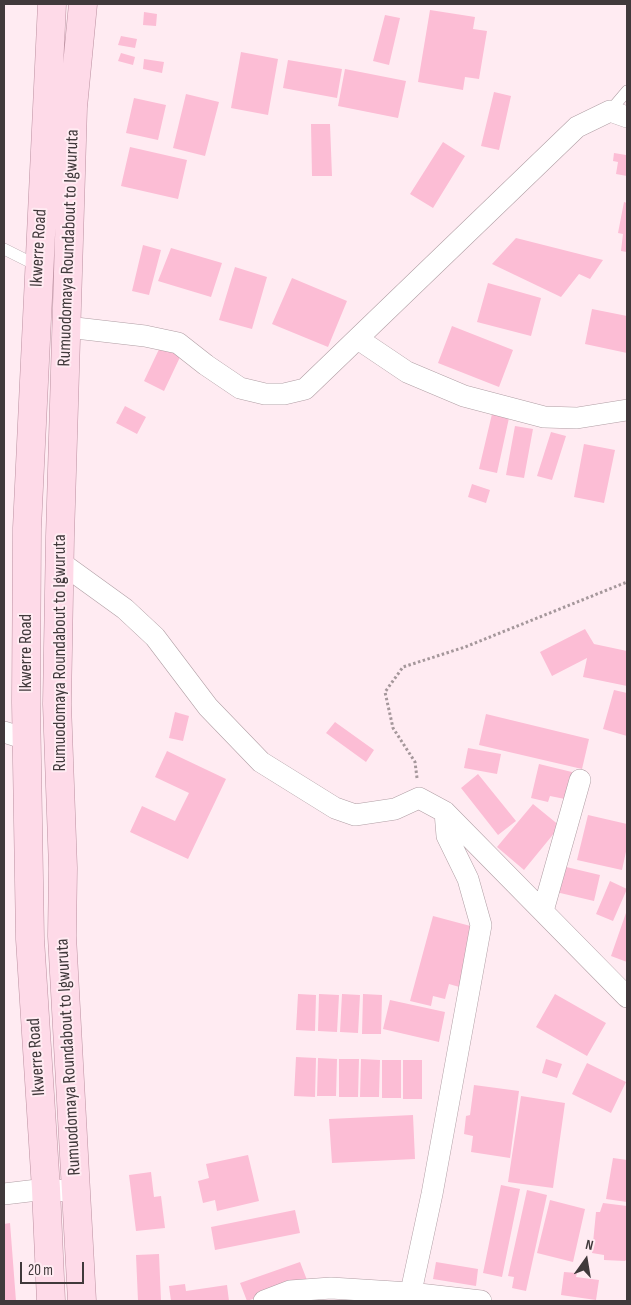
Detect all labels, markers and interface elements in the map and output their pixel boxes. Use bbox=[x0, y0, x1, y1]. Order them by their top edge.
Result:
street label: Rumuodomaya Roundabout to Igwuruta bbox=[54, 129, 84, 367]
street label: Ikwerre Road bbox=[26, 209, 52, 287]
street label: Rumuodomaya Roundabout to Igwuruta bbox=[49, 534, 71, 772]
street label: Ikwerre Road bbox=[15, 614, 37, 692]
street label: Rumuodomaya Roundabout to Igwuruta bbox=[52, 938, 86, 1176]
street label: Ikwerre Road bbox=[24, 1017, 50, 1097]
north arrow bbox=[561, 1235, 611, 1285]
text: N bbox=[584, 1236, 595, 1254]
scale bar bbox=[22, 1252, 86, 1284]
text: 20 m bbox=[28, 1261, 53, 1280]

